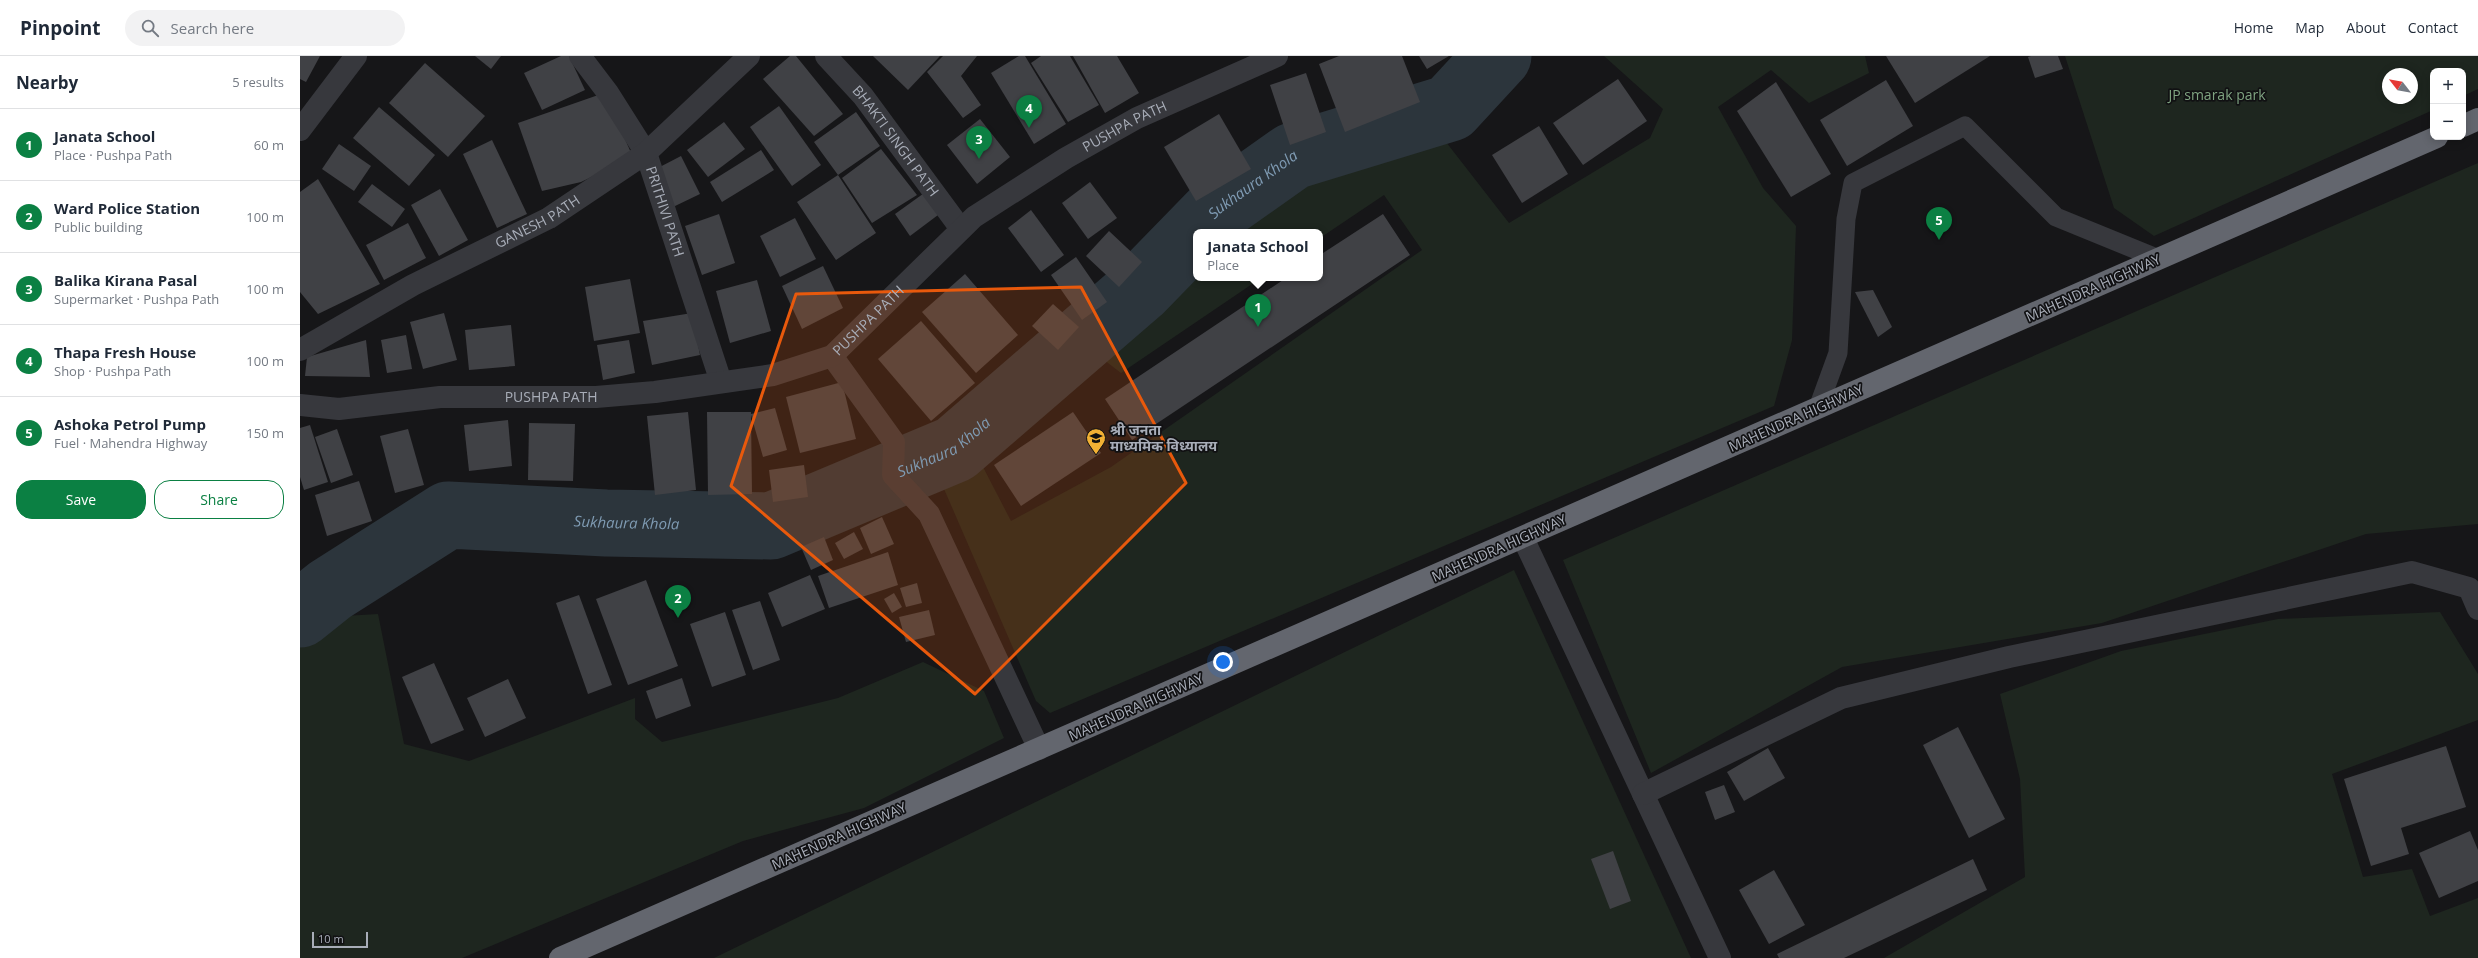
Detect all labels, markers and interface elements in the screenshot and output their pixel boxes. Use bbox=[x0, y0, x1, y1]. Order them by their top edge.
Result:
search box bbox=[125, 10, 405, 46]
text: Pinpoint bbox=[20, 15, 101, 41]
icon: search bbox=[139, 17, 161, 39]
text: Search here bbox=[171, 18, 254, 38]
text: Home bbox=[2234, 18, 2273, 37]
text: Map bbox=[2295, 18, 2324, 37]
text: About bbox=[2346, 18, 2386, 37]
text: Contact bbox=[2408, 18, 2458, 37]
north arrow bbox=[2382, 68, 2418, 104]
map controls bbox=[2430, 68, 2466, 140]
button: + bbox=[2430, 68, 2466, 104]
text: Nearby bbox=[16, 71, 78, 94]
text: 5 results bbox=[232, 73, 284, 91]
street label: BHAKTI SINGH PATH bbox=[849, 81, 944, 200]
park label: JP smarak park bbox=[2166, 85, 2266, 104]
pin: 4 bbox=[1016, 95, 1042, 128]
street label: PUSHPA PATH bbox=[1079, 96, 1170, 156]
button: − bbox=[2430, 104, 2466, 140]
text: Janata School bbox=[54, 126, 155, 146]
pin: 3 bbox=[966, 126, 992, 159]
text: 1 bbox=[25, 136, 33, 154]
text: 60 m bbox=[254, 136, 284, 154]
water label: Sukhaura Khola bbox=[1203, 145, 1302, 222]
text: Place · Pushpa Path bbox=[54, 146, 172, 164]
street label: PRITHIVI PATH bbox=[642, 164, 689, 259]
street label: GANESH PATH bbox=[492, 190, 583, 252]
text: Ward Police Station bbox=[54, 198, 200, 218]
pin: 5 bbox=[1926, 207, 1952, 240]
text: 2 bbox=[25, 208, 33, 226]
text: 100 m bbox=[246, 208, 284, 226]
text: Public building bbox=[54, 218, 143, 236]
popup bbox=[1193, 229, 1323, 281]
text: Janata School bbox=[1207, 236, 1309, 256]
street label: MAHENDRA HIGHWAY bbox=[2022, 249, 2163, 326]
text: Place bbox=[1207, 256, 1239, 274]
text: Balika Kirana Pasal bbox=[54, 270, 197, 290]
text: 3 bbox=[25, 280, 33, 298]
text: 100 m bbox=[246, 280, 284, 298]
street label: PUSHPA PATH bbox=[828, 281, 908, 359]
text: Supermarket · Pushpa Path bbox=[54, 290, 219, 308]
pin: 1 bbox=[1245, 294, 1271, 327]
text: Thapa Fresh House bbox=[54, 342, 196, 362]
text: 4 bbox=[25, 352, 33, 370]
text: 100 m bbox=[246, 352, 284, 370]
text: Shop · Pushpa Path bbox=[54, 362, 171, 380]
street label: MAHENDRA HIGHWAY bbox=[1725, 379, 1866, 456]
street label: PUSHPA PATH bbox=[505, 387, 598, 406]
water label: Sukhaura Khola bbox=[894, 412, 994, 481]
text: Ashoka Petrol Pump bbox=[54, 414, 206, 434]
place label: श्री जनता माध्यमिक विध्यालय bbox=[1110, 420, 1218, 455]
text: 5 bbox=[25, 424, 33, 442]
text: 150 m bbox=[246, 424, 284, 442]
school or university icon: श्री जनता माध्यमिक विध्यालय bbox=[1085, 427, 1107, 455]
text: Fuel · Mahendra Highway bbox=[54, 434, 207, 452]
button: Save bbox=[16, 480, 146, 519]
button: Share bbox=[154, 480, 284, 519]
street label: MAHENDRA HIGHWAY bbox=[1428, 509, 1569, 586]
water label: Sukhaura Khola bbox=[573, 510, 680, 533]
pin: 2 bbox=[665, 585, 691, 618]
your location bbox=[1213, 652, 1233, 672]
street label: MAHENDRA HIGHWAY bbox=[1065, 668, 1206, 745]
street label: MAHENDRA HIGHWAY bbox=[768, 797, 909, 874]
scale bar bbox=[312, 930, 368, 949]
text: 10 m bbox=[318, 931, 344, 946]

